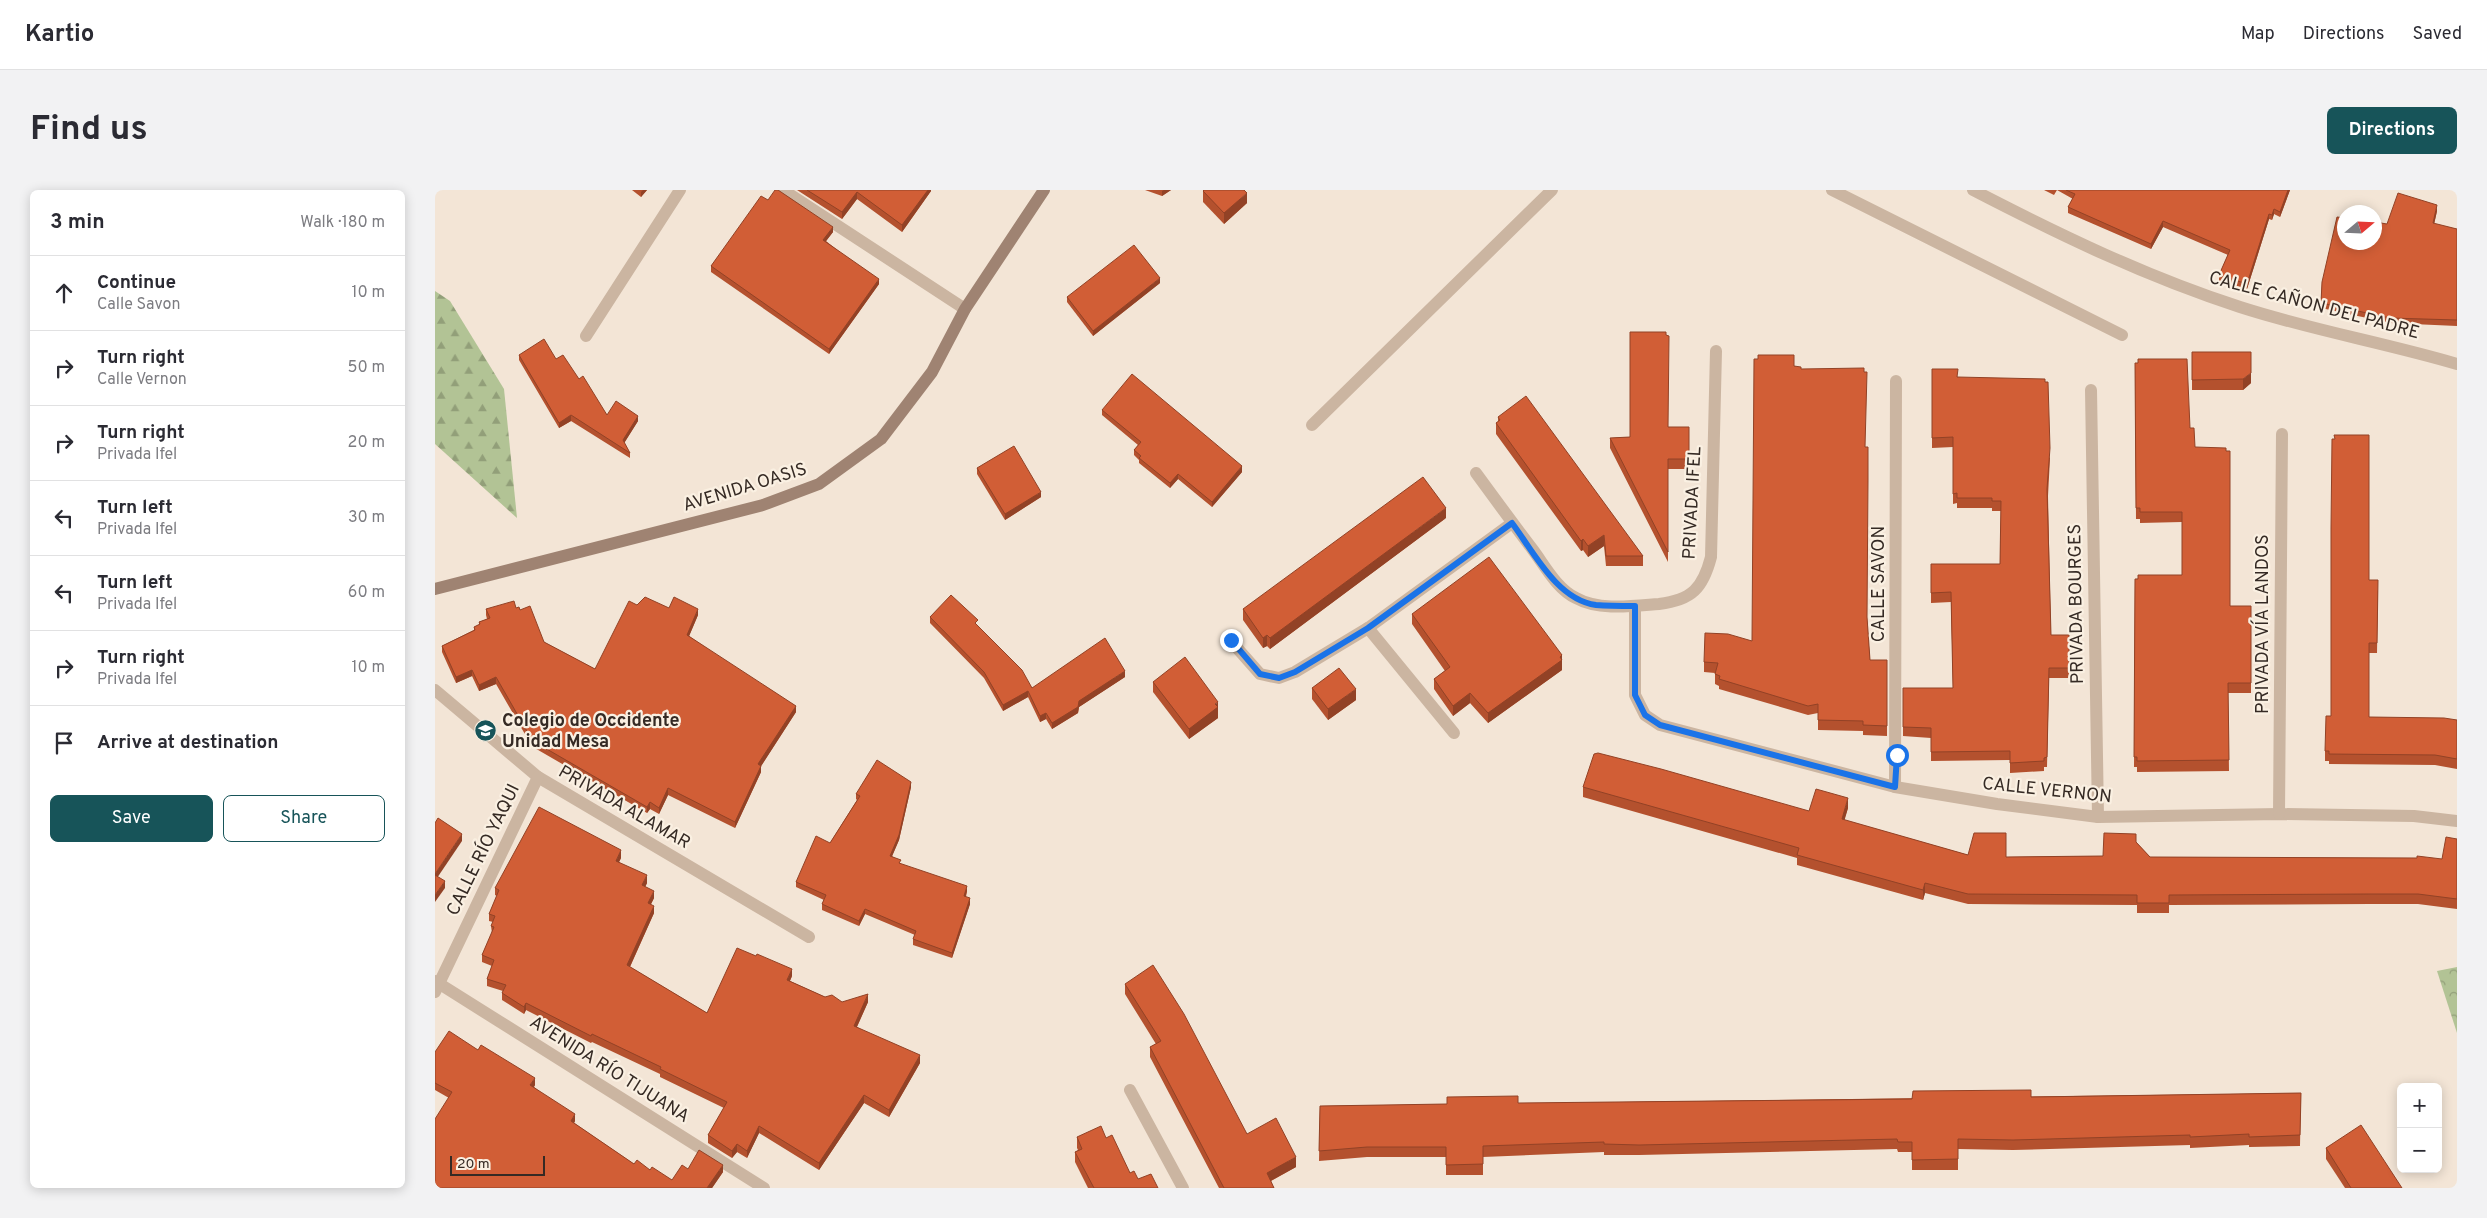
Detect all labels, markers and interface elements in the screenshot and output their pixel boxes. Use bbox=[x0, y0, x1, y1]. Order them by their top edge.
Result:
text: Kartio bbox=[25, 20, 94, 50]
text: Map bbox=[2241, 23, 2275, 46]
text: Directions bbox=[2303, 23, 2385, 46]
text: Saved bbox=[2413, 23, 2462, 46]
button: Directions bbox=[2327, 107, 2457, 154]
text: Find us bbox=[30, 108, 148, 152]
north arrow bbox=[2337, 205, 2382, 250]
text: 3 min bbox=[50, 209, 105, 236]
text: Walk · 180 m bbox=[300, 213, 385, 233]
street label: CALLE CAÑON DEL PADRE bbox=[2206, 265, 2422, 345]
text: Continue bbox=[97, 271, 176, 295]
icon: ahead bbox=[50, 279, 78, 307]
text: 10 m bbox=[351, 283, 385, 303]
text: Calle Savon bbox=[97, 295, 180, 315]
text: Turn right bbox=[97, 346, 185, 370]
icon: right bbox=[50, 354, 78, 382]
text: 50 m bbox=[348, 358, 385, 378]
text: Calle Vernon bbox=[97, 370, 187, 390]
text: Turn right bbox=[97, 421, 185, 445]
icon: right bbox=[50, 429, 78, 457]
text: 20 m bbox=[348, 433, 385, 453]
text: Privada Ifel bbox=[97, 445, 177, 465]
street label: PRIVADA IFEL bbox=[1679, 446, 1707, 560]
street label: AVENIDA OASIS bbox=[680, 458, 810, 518]
text: Turn left bbox=[97, 496, 173, 520]
icon: left bbox=[50, 504, 78, 532]
text: 30 m bbox=[348, 508, 385, 528]
text: Privada Ifel bbox=[97, 520, 177, 540]
street label: PRIVADA BOURGES bbox=[2064, 524, 2090, 684]
street label: CALLE SAVON bbox=[1868, 526, 1891, 642]
street label: PRIVADA VÍA LANDOS bbox=[2250, 534, 2275, 714]
text: Turn left bbox=[97, 571, 173, 595]
icon: left bbox=[50, 579, 78, 607]
text: 60 m bbox=[348, 583, 385, 603]
text: Privada Ifel bbox=[97, 595, 177, 615]
route end bbox=[1220, 629, 1243, 652]
text: Turn right bbox=[97, 646, 185, 670]
icon: right bbox=[50, 654, 78, 682]
text: 10 m bbox=[351, 658, 385, 678]
text: Privada Ifel bbox=[97, 670, 177, 690]
place label: Colegio de Occidente Unidad Mesa bbox=[502, 710, 679, 754]
school or university icon: Colegio de Occidente Unidad Mesa bbox=[474, 719, 498, 743]
icon: arrive bbox=[50, 729, 78, 757]
text: Arrive at destination bbox=[97, 731, 278, 755]
route start bbox=[1886, 744, 1909, 767]
street label: PRIVADA ALAMAR bbox=[554, 761, 694, 855]
street label: CALLE VERNON bbox=[1981, 773, 2113, 809]
street label: CALLE RÍO YAQUI bbox=[440, 779, 526, 920]
button: Save bbox=[50, 795, 213, 842]
button: Share bbox=[223, 795, 385, 842]
street label: AVENIDA RÍO TIJUANA bbox=[525, 1010, 694, 1129]
map controls bbox=[2397, 1083, 2442, 1173]
button: + bbox=[2397, 1083, 2442, 1128]
button: − bbox=[2397, 1128, 2442, 1173]
scale bar bbox=[450, 1153, 545, 1176]
text: 20 m bbox=[457, 1156, 490, 1173]

